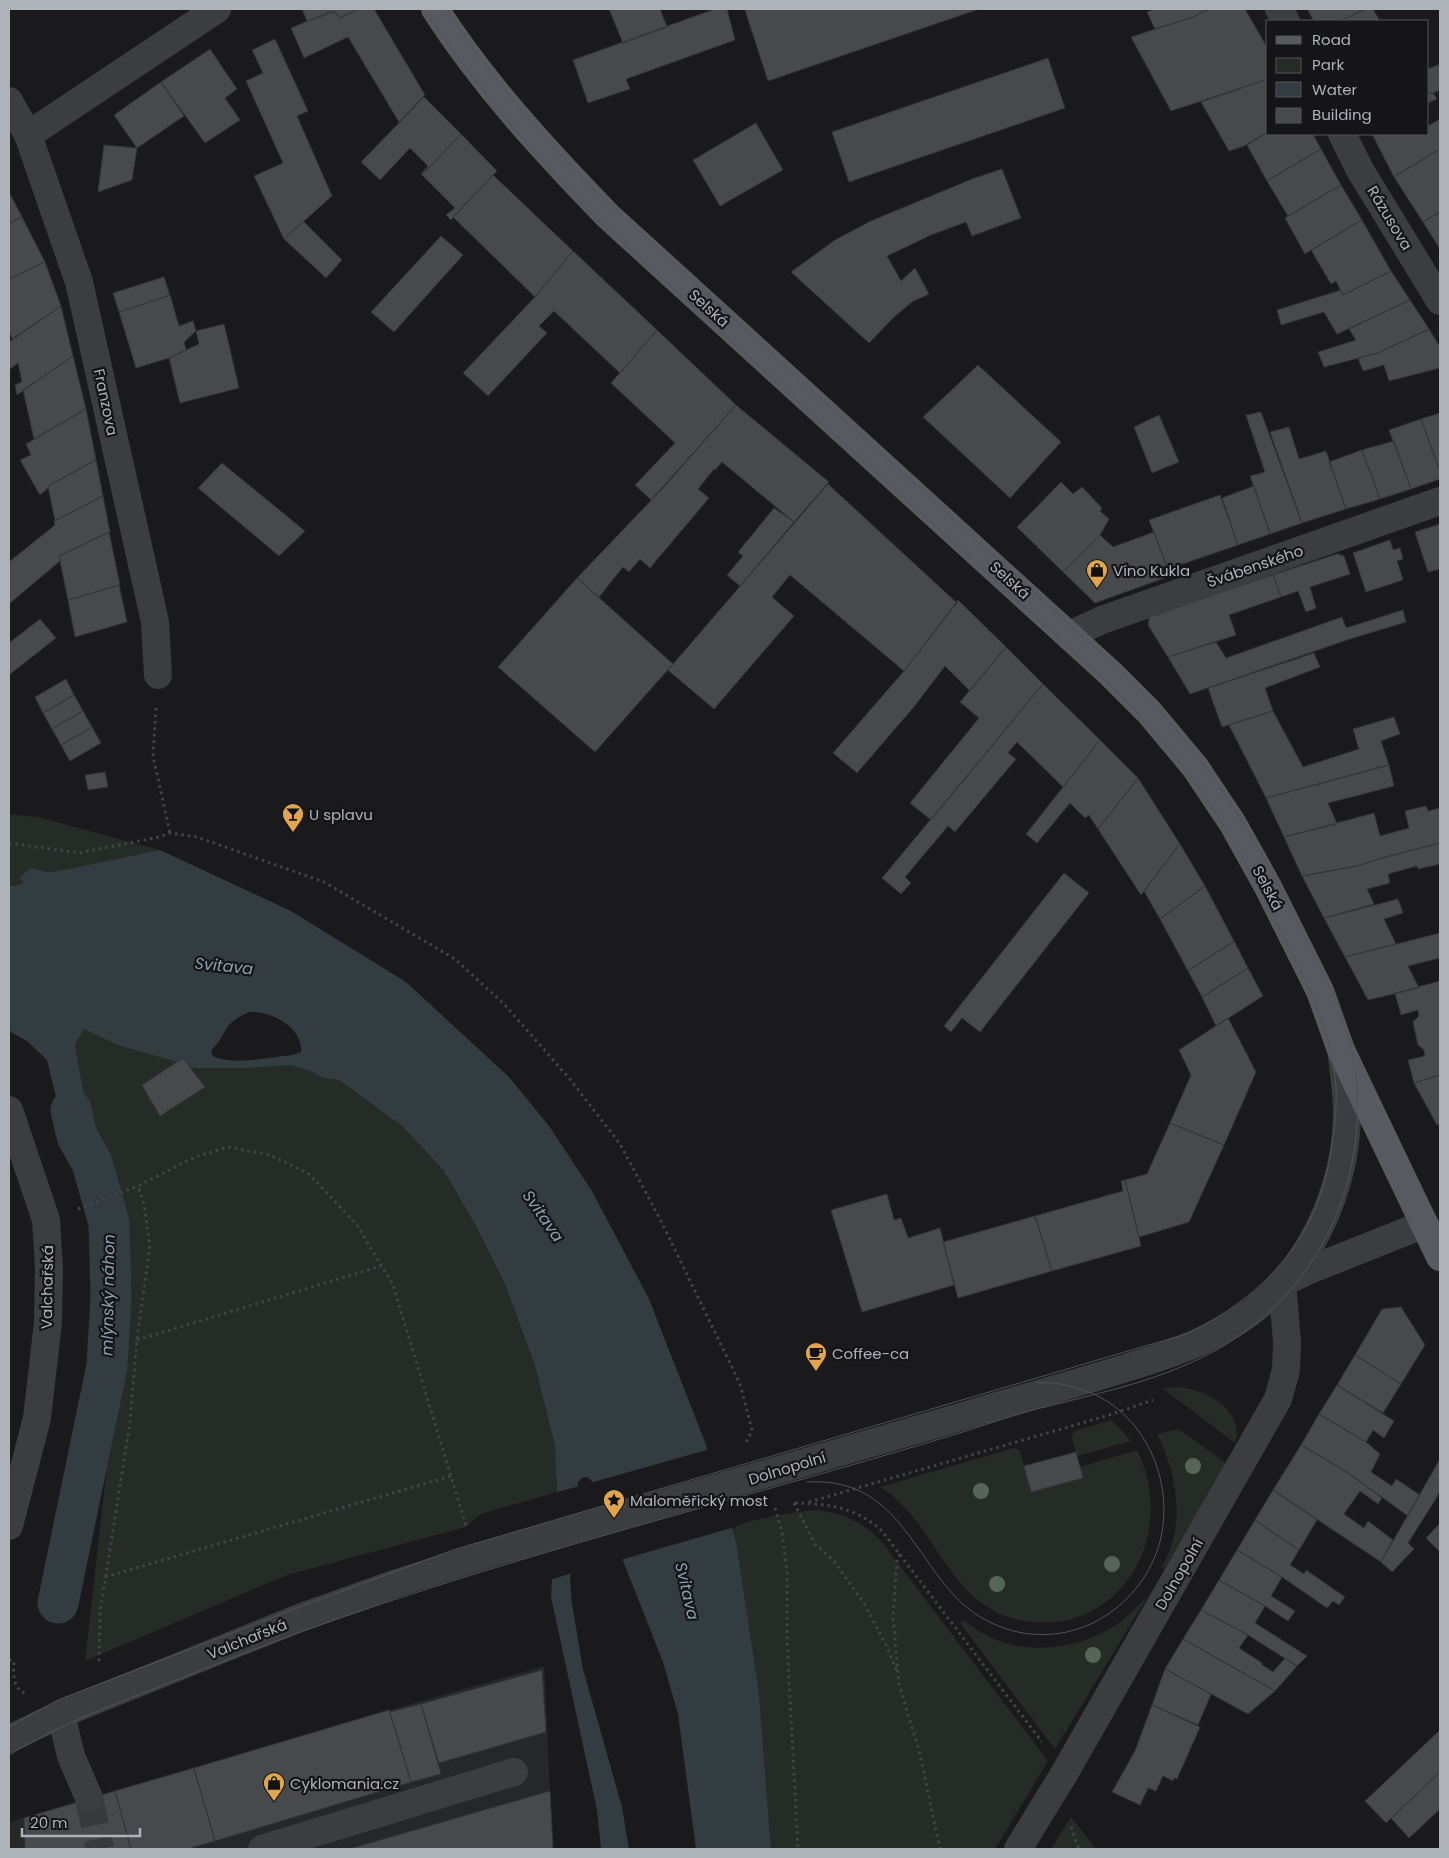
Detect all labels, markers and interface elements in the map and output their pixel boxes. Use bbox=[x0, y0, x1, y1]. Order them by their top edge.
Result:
legend bbox=[1266, 20, 1429, 135]
text: Road bbox=[1312, 29, 1351, 50]
text: Park bbox=[1312, 54, 1344, 75]
text: Water bbox=[1312, 79, 1358, 100]
text: Building bbox=[1312, 104, 1372, 125]
street label: Rázusova bbox=[1363, 182, 1417, 254]
street label: Selská bbox=[684, 284, 734, 332]
street label: Franzova bbox=[89, 367, 123, 437]
street label: Švábenského bbox=[1204, 540, 1306, 592]
street label: Selská bbox=[985, 556, 1035, 604]
shop icon: Víno Kukla bbox=[1085, 558, 1109, 589]
place label: Víno Kukla bbox=[1113, 560, 1190, 581]
bar icon: U splavu bbox=[281, 802, 305, 833]
place label: U splavu bbox=[309, 804, 373, 825]
street label: Selská bbox=[1248, 862, 1288, 914]
water label: Svitava bbox=[194, 951, 255, 981]
water label: Svitava bbox=[517, 1185, 569, 1247]
water label: mlýnský náhon bbox=[95, 1234, 121, 1356]
street label: Valchařská bbox=[36, 1245, 58, 1329]
cafe icon: Coffee-ca bbox=[804, 1341, 828, 1372]
place label: Coffee-ca bbox=[832, 1343, 909, 1364]
street label: Dolnopolní bbox=[746, 1446, 829, 1490]
place icon: Maloměřický most bbox=[602, 1488, 626, 1519]
place label: Maloměřický most bbox=[630, 1490, 768, 1511]
street label: Dolnopolní bbox=[1150, 1534, 1208, 1614]
water label: Svitava bbox=[669, 1560, 705, 1622]
street label: Valchařská bbox=[204, 1614, 290, 1664]
shop icon: Cyklomania.cz bbox=[262, 1771, 286, 1802]
place label: Cyklomania.cz bbox=[290, 1773, 399, 1794]
scale bar bbox=[22, 1806, 140, 1838]
text: 20 m bbox=[30, 1812, 68, 1833]

